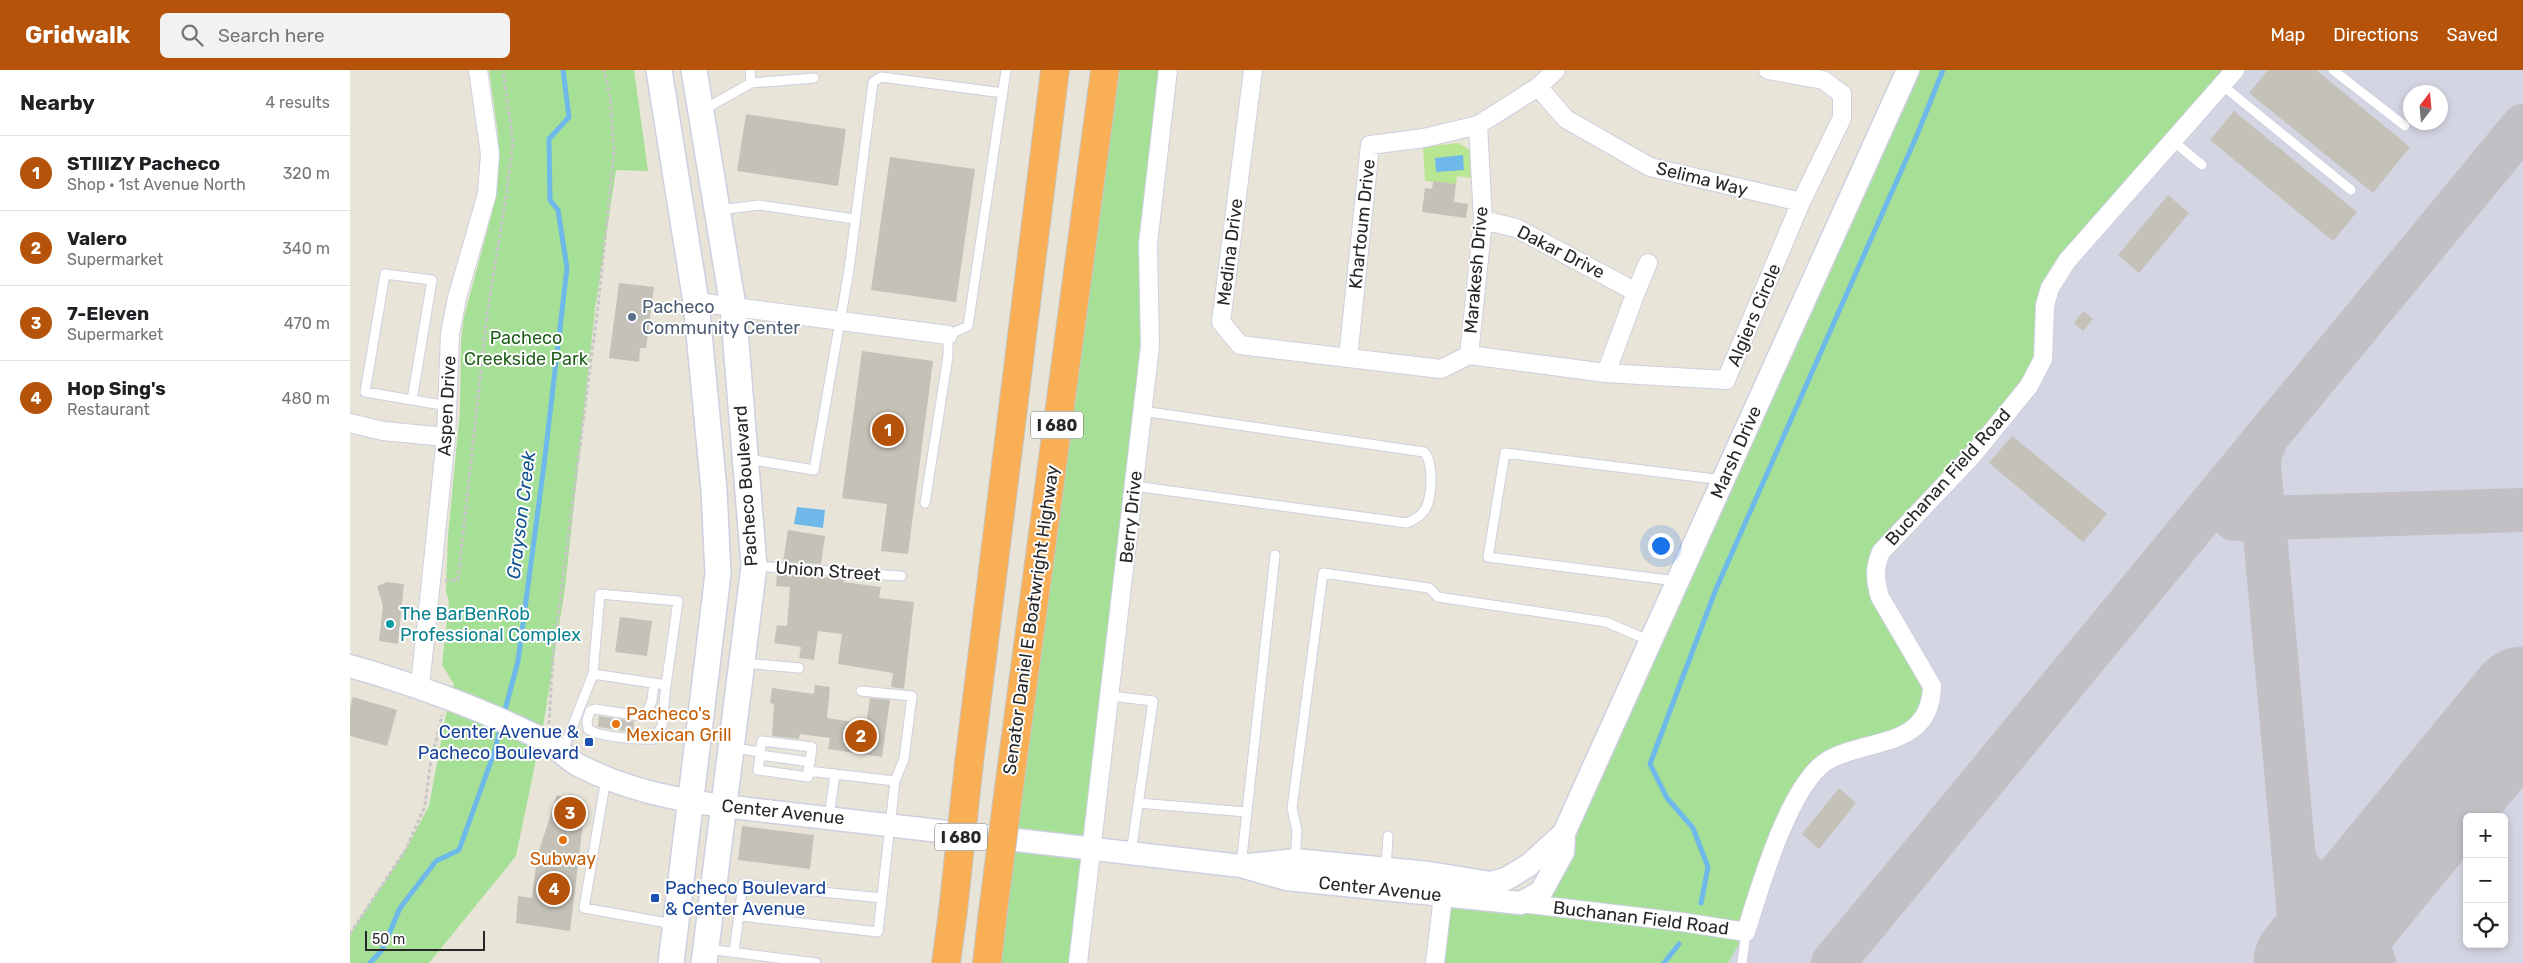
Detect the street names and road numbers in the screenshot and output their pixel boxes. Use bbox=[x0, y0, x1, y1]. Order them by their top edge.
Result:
street label: Selima Way bbox=[1654, 157, 1750, 201]
street label: Khartoum Drive bbox=[1344, 158, 1380, 290]
street label: Medina Drive bbox=[1213, 197, 1247, 307]
street label: Marakesh Drive bbox=[1459, 205, 1493, 335]
street label: Dakar Drive bbox=[1513, 221, 1609, 283]
street label: Algiers Circle bbox=[1722, 260, 1786, 370]
street label: Aspen Drive bbox=[433, 355, 461, 457]
street label: Marsh Drive bbox=[1706, 402, 1766, 502]
street label: Buchanan Field Road bbox=[1881, 404, 2015, 550]
street label: Pacheco Boulevard bbox=[729, 405, 763, 567]
road number: I 680 bbox=[1031, 412, 1083, 438]
street label: Senator Daniel E Boatwright Highway bbox=[998, 464, 1064, 776]
street label: Berry Drive bbox=[1115, 470, 1147, 564]
street label: Union Street bbox=[775, 556, 881, 586]
street label: Center Avenue bbox=[721, 795, 845, 829]
road number: I 680 bbox=[935, 824, 987, 850]
street label: Center Avenue bbox=[1318, 872, 1442, 906]
street label: Buchanan Field Road bbox=[1552, 896, 1730, 940]

